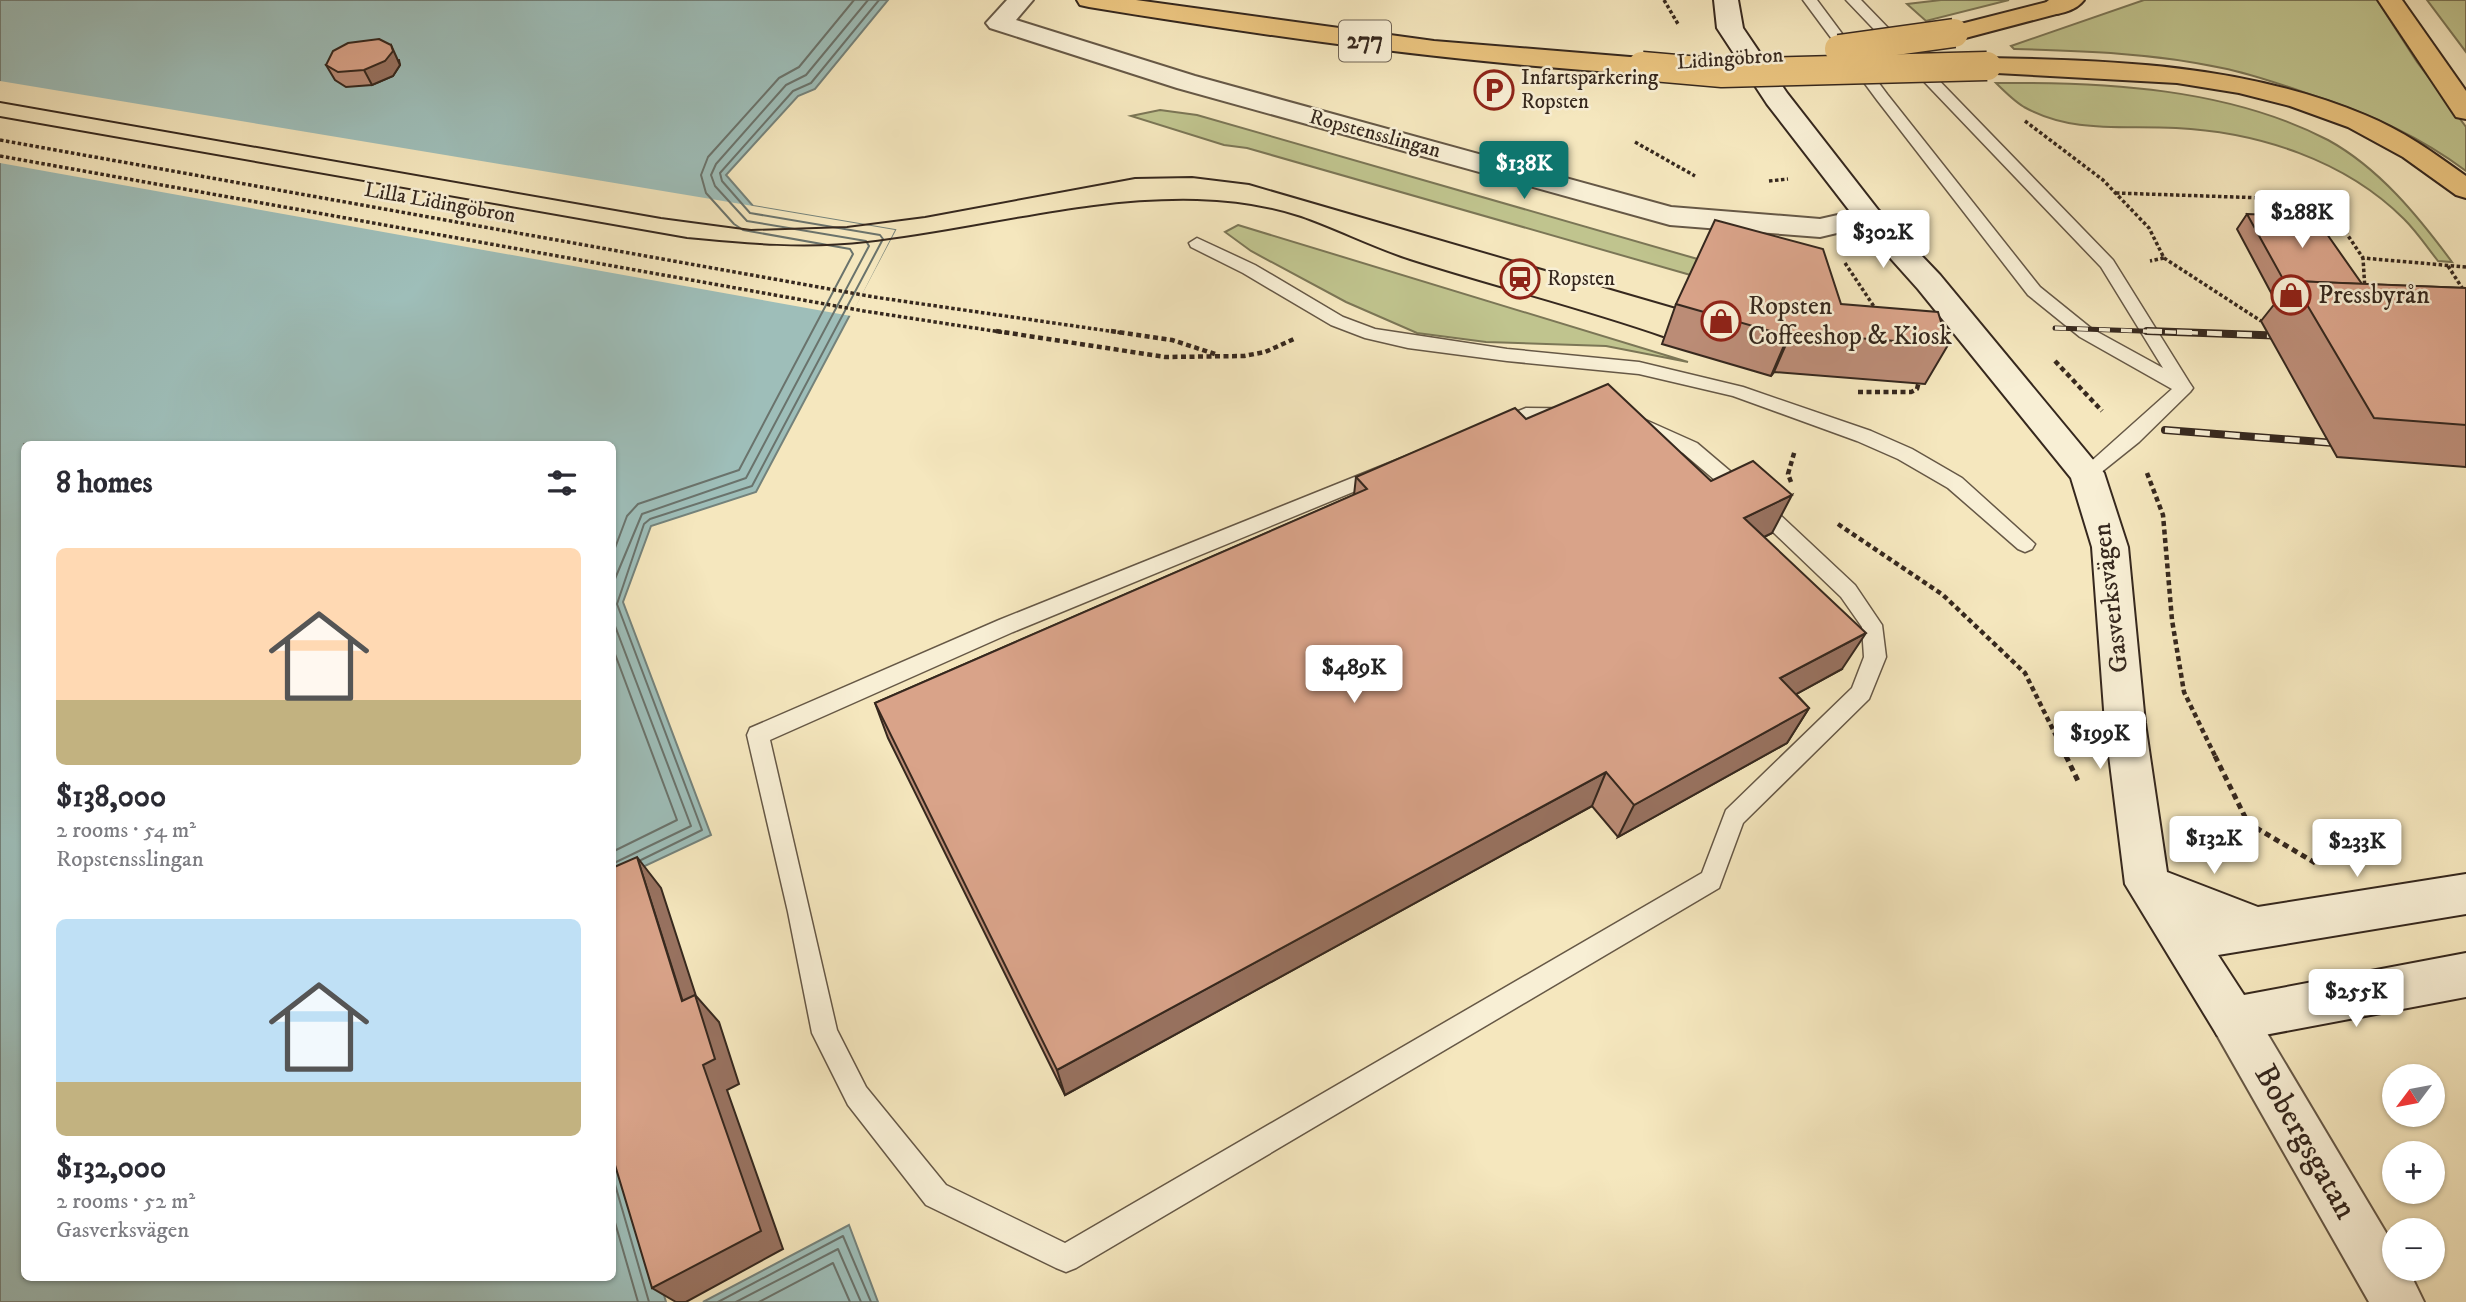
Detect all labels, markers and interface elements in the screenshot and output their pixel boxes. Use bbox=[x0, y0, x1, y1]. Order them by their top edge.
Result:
road number: 277 bbox=[1339, 20, 1391, 61]
street label: Lidingöbron bbox=[1676, 42, 1784, 76]
place label: Infartsparkering Ropsten bbox=[1521, 65, 1659, 115]
parking icon: Infartsparkering Ropsten bbox=[1473, 69, 1515, 111]
street label: Ropstensslingan bbox=[1306, 104, 1444, 164]
pin: $138K bbox=[1475, 142, 1573, 201]
text: $138K bbox=[1495, 149, 1553, 178]
street label: Lilla Lidingöbron bbox=[362, 177, 518, 229]
pin: $288K bbox=[2253, 190, 2351, 250]
text: $288K bbox=[2270, 198, 2334, 227]
pin: $302K bbox=[1834, 210, 1932, 270]
text: $302K bbox=[1853, 218, 1913, 247]
station icon: Ropsten bbox=[1499, 258, 1541, 300]
place label: Ropsten bbox=[1547, 266, 1615, 292]
shop icon: Pressbyrån bbox=[2270, 274, 2312, 316]
place label: Pressbyrån bbox=[2318, 279, 2430, 312]
place label: Ropsten Coffeeshop & Kiosk bbox=[1748, 290, 1952, 353]
shop icon: Ropsten Coffeeshop & Kiosk bbox=[1700, 300, 1742, 342]
icon: filters bbox=[543, 464, 581, 502]
text: 8 homes bbox=[56, 465, 153, 502]
street label: Gasverksvägen bbox=[2085, 521, 2137, 675]
icon: home bbox=[256, 593, 382, 719]
pin: $489K bbox=[1305, 646, 1403, 705]
text: $489K bbox=[1322, 653, 1386, 682]
pin: $199K bbox=[2051, 712, 2149, 771]
text: $199K bbox=[2070, 719, 2130, 748]
text: $138,000 bbox=[56, 779, 166, 816]
text: 2 rooms · 54 m² bbox=[56, 816, 196, 845]
pin: $132K bbox=[2165, 816, 2263, 876]
pin: $233K bbox=[2308, 820, 2406, 879]
text: $132K bbox=[2185, 824, 2243, 853]
text: $233K bbox=[2328, 827, 2386, 856]
text: Ropstensslingan bbox=[56, 845, 204, 874]
icon: home bbox=[256, 964, 382, 1090]
pin: $255K bbox=[2307, 970, 2405, 1029]
text: $255K bbox=[2325, 977, 2387, 1006]
street label: Bobergsgatan bbox=[2245, 1058, 2365, 1227]
north arrow bbox=[2382, 1064, 2445, 1127]
map controls bbox=[2382, 1064, 2445, 1281]
button: + bbox=[2382, 1141, 2445, 1204]
text: $132,000 bbox=[56, 1150, 166, 1187]
text: 2 rooms · 52 m² bbox=[56, 1187, 195, 1216]
text: Gasverksvägen bbox=[56, 1216, 189, 1245]
button: − bbox=[2382, 1218, 2445, 1281]

